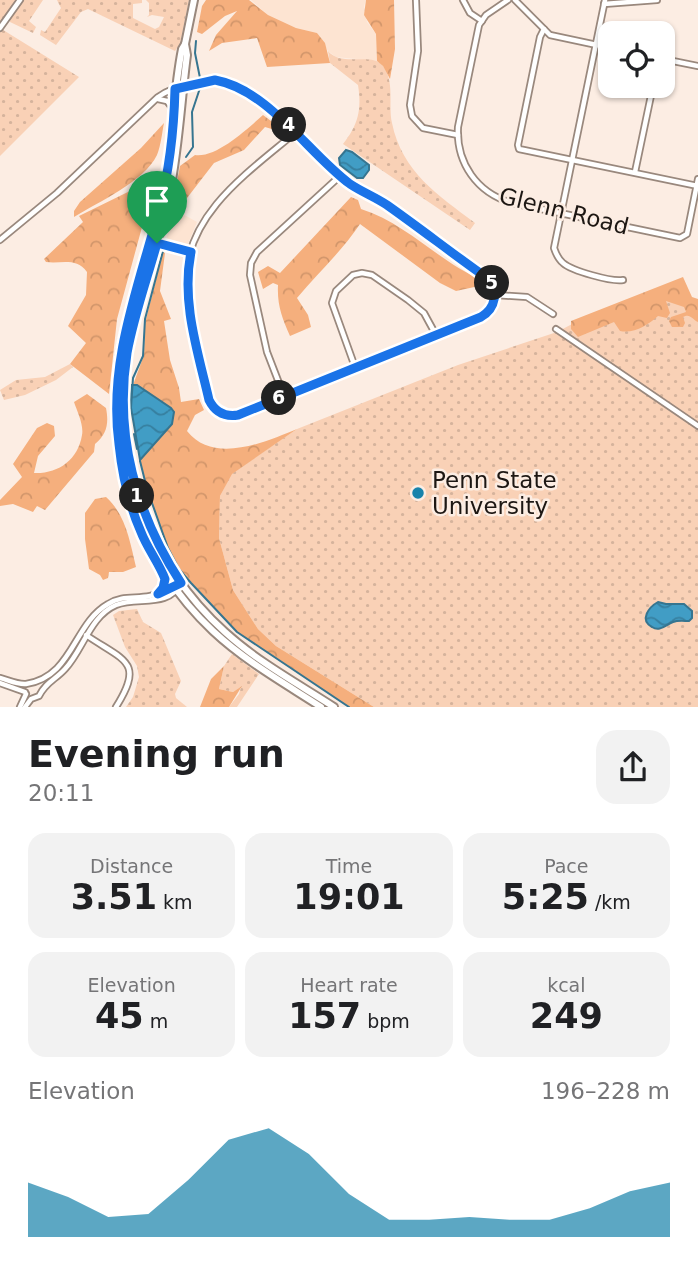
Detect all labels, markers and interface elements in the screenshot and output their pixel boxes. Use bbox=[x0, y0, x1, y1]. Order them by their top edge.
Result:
map controls bbox=[598, 21, 675, 98]
button: locate bbox=[598, 21, 675, 98]
pin: 4 bbox=[272, 108, 306, 142]
text: 4 bbox=[282, 113, 295, 135]
pin bbox=[127, 171, 187, 243]
icon: arrive bbox=[138, 182, 176, 220]
street label: Glenn Road bbox=[497, 182, 631, 240]
pin: 5 bbox=[475, 266, 510, 300]
text: 5 bbox=[485, 271, 498, 293]
pin: 6 bbox=[262, 380, 296, 416]
text: 6 bbox=[272, 386, 285, 408]
place label: Penn State University bbox=[432, 467, 557, 519]
pin: 1 bbox=[120, 478, 154, 514]
text: 1 bbox=[130, 484, 143, 506]
marker: Penn State University bbox=[410, 485, 426, 501]
button: share bbox=[596, 730, 670, 804]
text: Evening run bbox=[28, 732, 285, 776]
text: 20:11 bbox=[28, 780, 94, 806]
text: Distance bbox=[90, 855, 173, 877]
text: Time bbox=[326, 855, 372, 877]
text: Pace bbox=[544, 855, 589, 877]
text: 3.51 bbox=[71, 877, 157, 917]
text: 19:01 bbox=[293, 877, 405, 917]
text: 5:25 bbox=[502, 877, 589, 917]
text: km bbox=[157, 891, 193, 913]
text: /km bbox=[589, 891, 631, 913]
text: Elevation bbox=[88, 974, 176, 996]
text: Heart rate bbox=[300, 974, 398, 996]
text: kcal bbox=[547, 974, 586, 996]
text: 45 bbox=[95, 996, 144, 1036]
text: 157 bbox=[288, 996, 361, 1036]
text: 249 bbox=[530, 996, 603, 1036]
text: m bbox=[144, 1010, 168, 1032]
text: bpm bbox=[361, 1010, 410, 1032]
text: Elevation bbox=[28, 1078, 135, 1104]
text: 196–228 m bbox=[541, 1078, 670, 1104]

